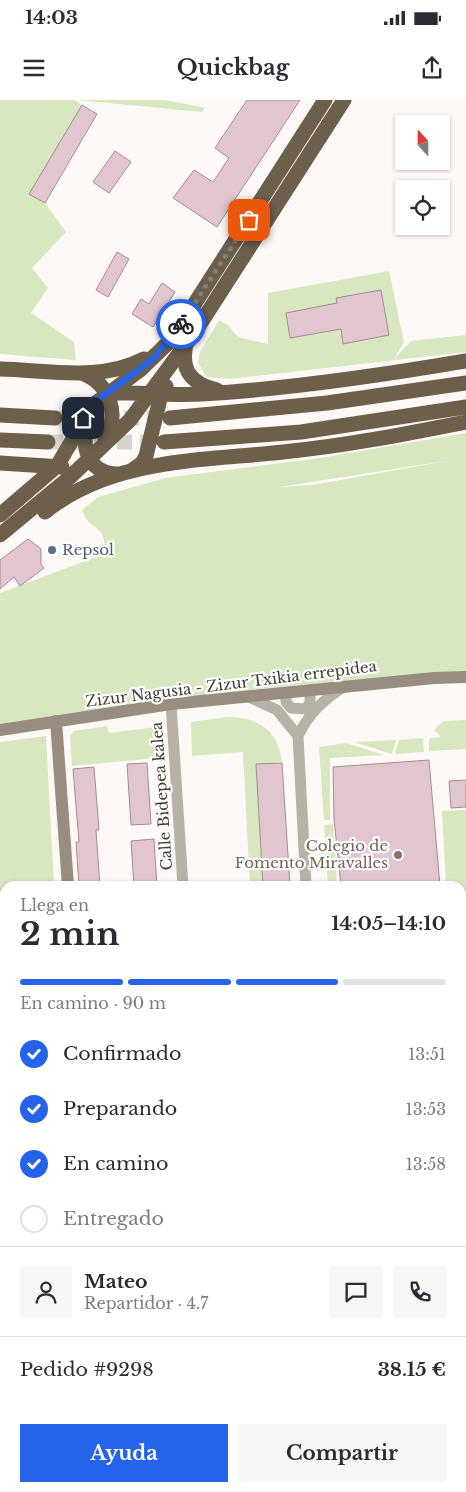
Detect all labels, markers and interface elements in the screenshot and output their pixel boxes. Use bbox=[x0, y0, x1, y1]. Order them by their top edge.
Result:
text: 14:03 bbox=[25, 6, 78, 29]
icon: menu bbox=[20, 54, 48, 82]
text: Quickbag bbox=[177, 54, 289, 81]
icon: share bbox=[418, 54, 446, 82]
north arrow bbox=[395, 115, 450, 170]
map controls bbox=[395, 115, 450, 235]
button: locate bbox=[395, 180, 450, 235]
pin bbox=[228, 199, 270, 241]
icon: bag bbox=[235, 206, 263, 234]
courier bbox=[156, 299, 206, 349]
icon: bike bbox=[167, 310, 195, 338]
pin bbox=[62, 397, 104, 439]
icon: home bbox=[69, 404, 97, 432]
place label: Repsol bbox=[62, 540, 114, 559]
marker: Repsol bbox=[46, 544, 58, 556]
street label: Zizur Nagusia - Zizur Txikia errepidea bbox=[84, 656, 378, 711]
street label: Calle Bidepea kalea bbox=[147, 720, 176, 871]
place label: Colegio de Fomento Miravalles bbox=[235, 836, 388, 872]
marker: Colegio de Fomento Miravalles bbox=[392, 849, 404, 861]
text: Llega en bbox=[20, 895, 89, 915]
text: 14:05–14:10 bbox=[331, 912, 446, 935]
text: 2 min bbox=[20, 914, 120, 954]
text: En camino · 90 m bbox=[20, 993, 166, 1013]
icon: check bbox=[20, 1040, 48, 1068]
text: Confirmado bbox=[63, 1042, 181, 1065]
text: 13:51 bbox=[408, 1044, 446, 1064]
icon: check bbox=[20, 1095, 48, 1123]
text: Preparando bbox=[63, 1097, 177, 1120]
text: 13:53 bbox=[406, 1099, 446, 1119]
icon: check bbox=[20, 1150, 48, 1178]
text: En camino bbox=[63, 1152, 168, 1175]
text: 13:58 bbox=[406, 1154, 446, 1174]
text: Entregado bbox=[63, 1207, 164, 1230]
button: person bbox=[20, 1266, 72, 1318]
button: chat bbox=[330, 1266, 382, 1318]
button: phone bbox=[394, 1266, 446, 1318]
text: Mateo bbox=[84, 1270, 148, 1293]
text: Repartidor · 4.7 bbox=[84, 1293, 208, 1313]
text: Pedido #9298 bbox=[20, 1358, 154, 1381]
text: 38.15 € bbox=[378, 1358, 446, 1381]
button: Ayuda bbox=[20, 1424, 228, 1482]
button: Compartir bbox=[238, 1424, 446, 1482]

